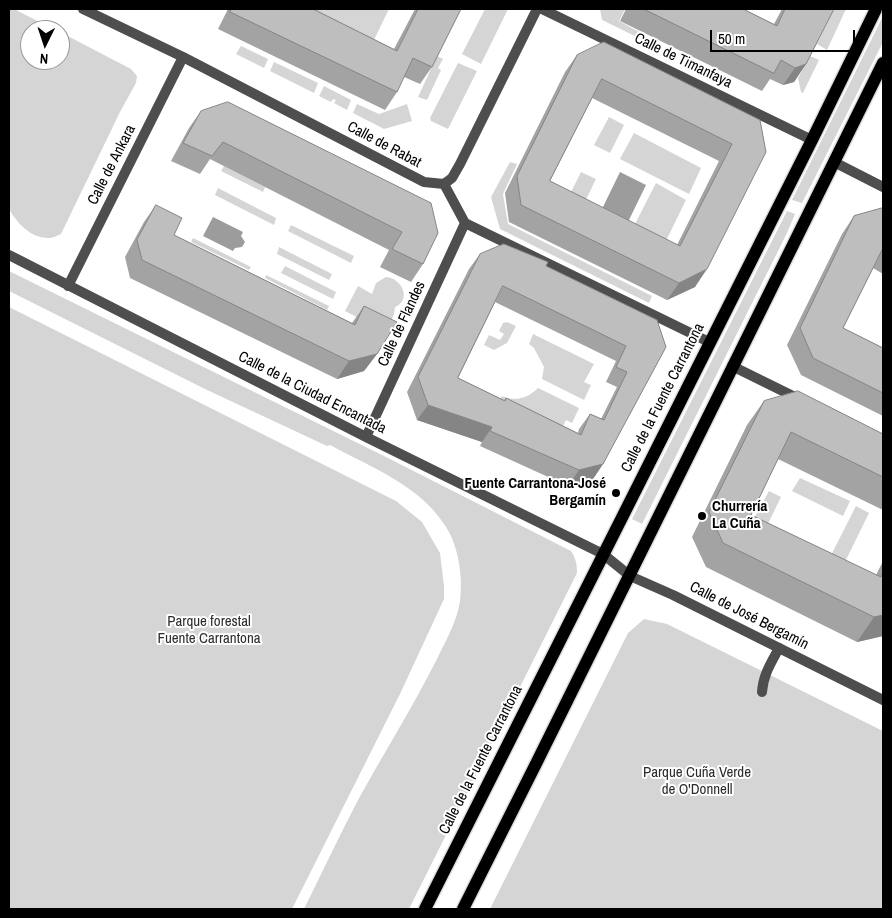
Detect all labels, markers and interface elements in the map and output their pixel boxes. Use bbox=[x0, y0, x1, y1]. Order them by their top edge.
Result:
north arrow bbox=[20, 20, 70, 70]
scale bar bbox=[712, 20, 857, 52]
text: 50 m bbox=[718, 28, 745, 49]
street label: Calle de Timanfaya bbox=[631, 30, 735, 92]
text: N bbox=[39, 50, 49, 68]
street label: Calle de Rabat bbox=[344, 118, 424, 172]
street label: Calle de Ankara bbox=[84, 122, 140, 208]
street label: Calle de Flandes bbox=[374, 278, 430, 370]
street label: Calle de la Fuente Carrantona bbox=[618, 321, 708, 475]
street label: Calle de la Ciudad Encantada bbox=[235, 348, 389, 438]
place label: Fuente Carrantona-José Bergamín bbox=[465, 475, 606, 510]
marker: Fuente Carrantona-José Bergamín bbox=[610, 487, 622, 499]
place label: Churrería La Cuña bbox=[712, 498, 767, 533]
marker: Churrería La Cuña bbox=[696, 510, 708, 522]
street label: Calle de José Bergamín bbox=[686, 578, 812, 654]
park label: Parque forestal Fuente Carrantona bbox=[157, 613, 261, 648]
street label: Calle de la Fuente Carrantona bbox=[436, 683, 526, 837]
park label: Parque Cuña Verde de O'Donnell bbox=[643, 764, 751, 799]

